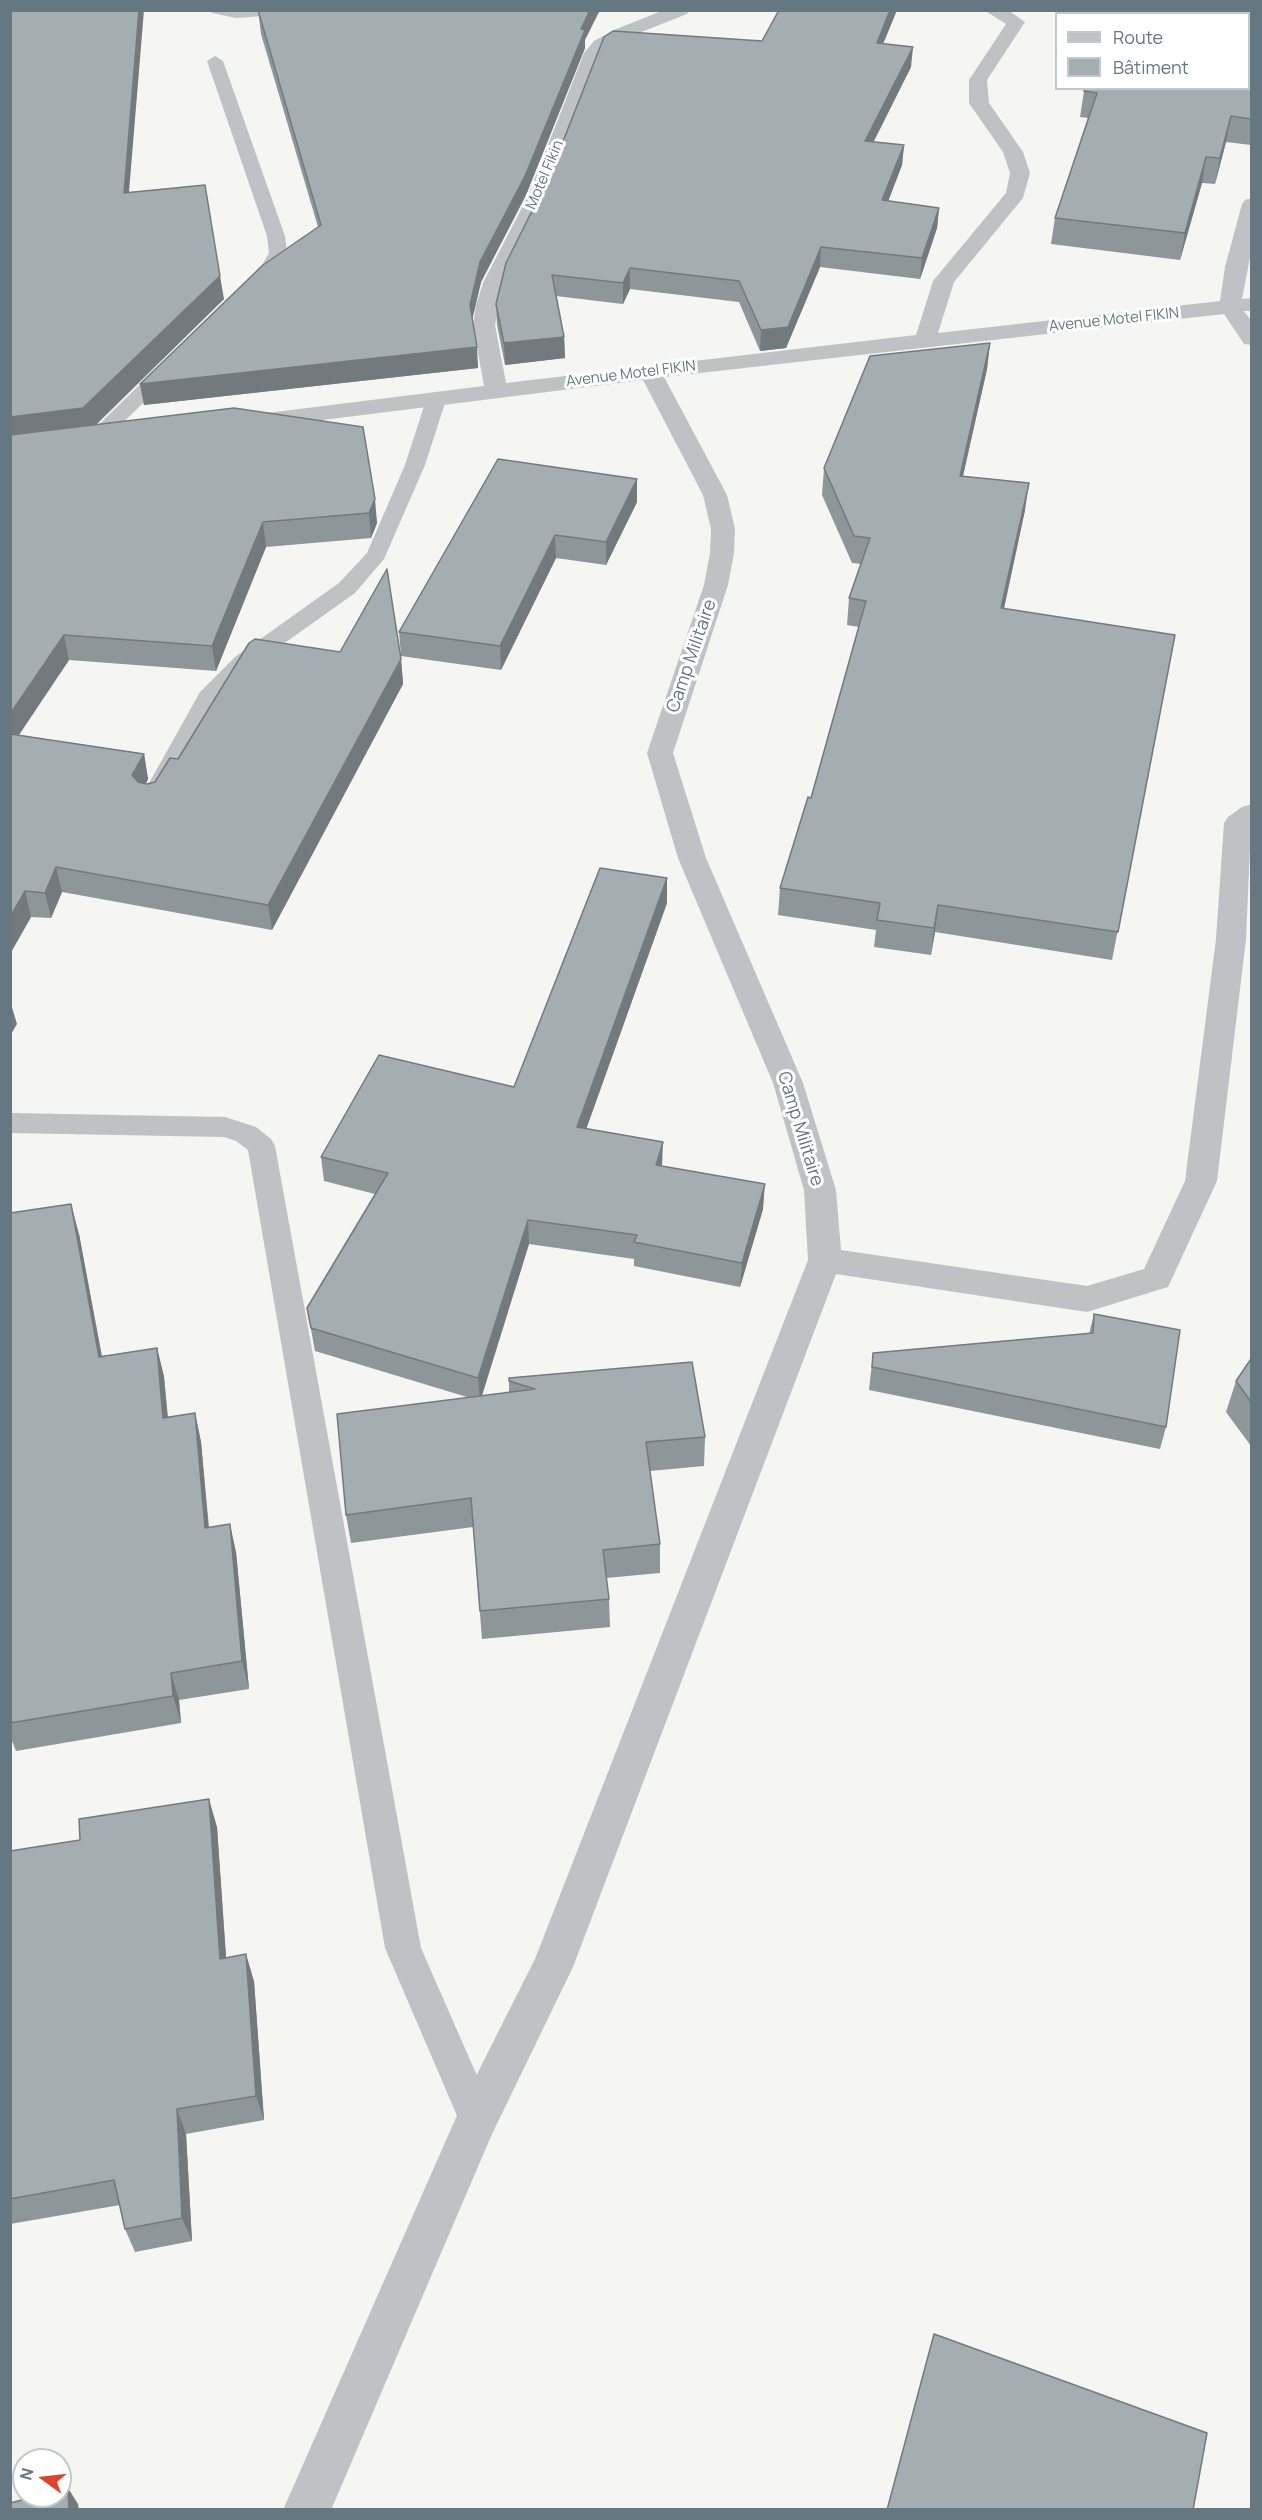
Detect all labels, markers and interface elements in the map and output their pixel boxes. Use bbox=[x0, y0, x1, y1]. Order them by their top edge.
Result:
legend bbox=[1055, 12, 1250, 90]
text: Route bbox=[1113, 25, 1163, 49]
text: Bâtiment bbox=[1113, 55, 1189, 79]
street label: Motel Fikin bbox=[522, 138, 568, 212]
street label: Avenue Motel FIKIN bbox=[1048, 304, 1180, 336]
street label: Avenue Motel FIKIN bbox=[565, 357, 697, 391]
street label: Camp Militaire bbox=[663, 597, 721, 715]
street label: Camp Militaire bbox=[772, 1069, 828, 1189]
north arrow bbox=[12, 2448, 72, 2508]
text: N bbox=[14, 2465, 39, 2482]

